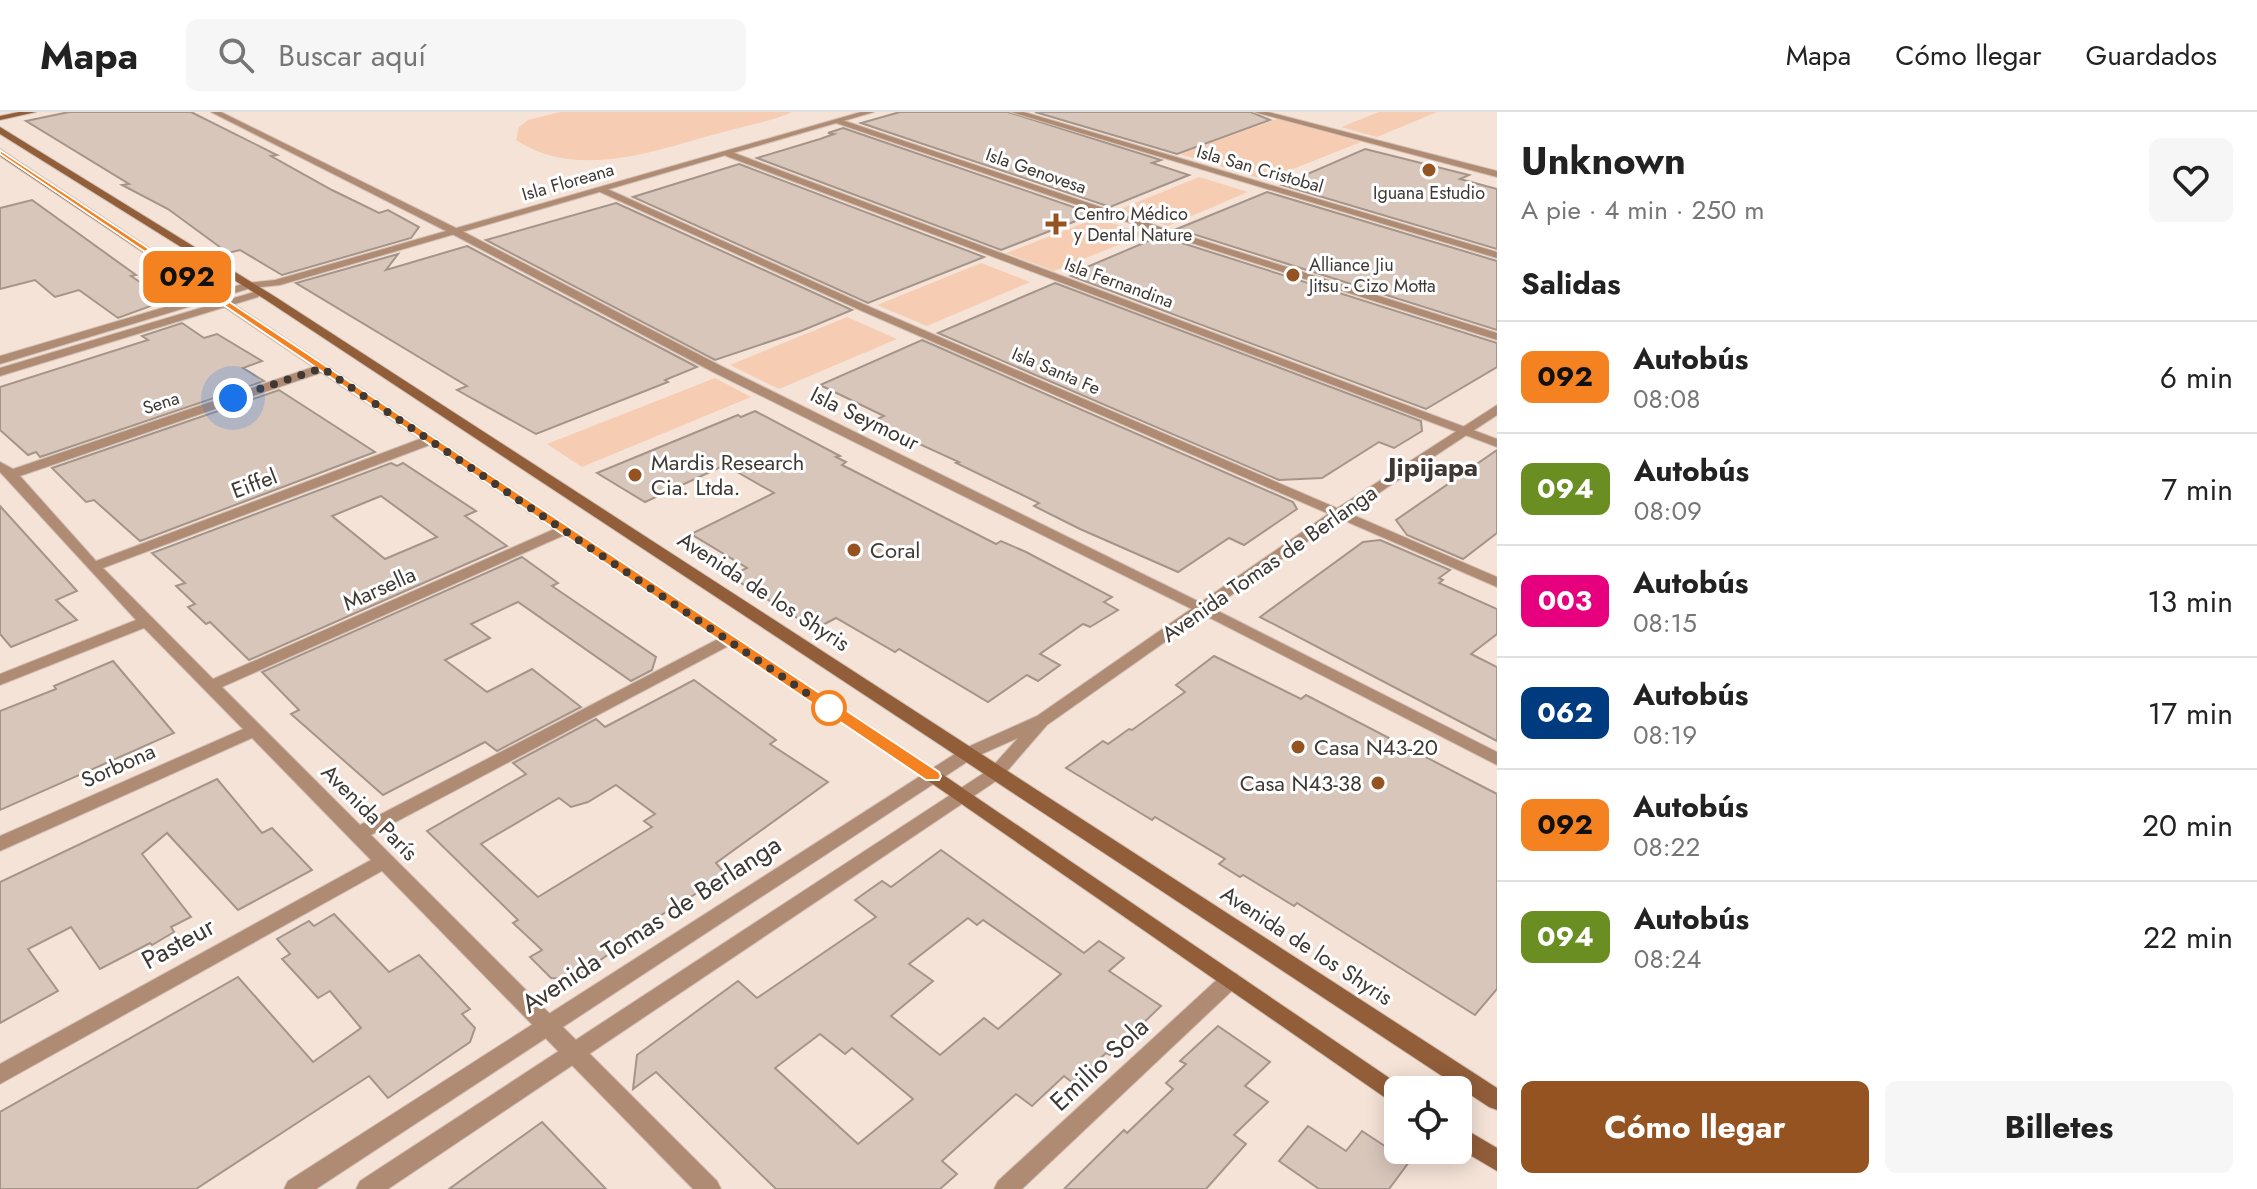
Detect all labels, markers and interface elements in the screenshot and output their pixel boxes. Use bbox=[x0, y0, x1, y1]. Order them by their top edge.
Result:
search box bbox=[186, 19, 746, 91]
text: Mapa bbox=[40, 28, 138, 83]
icon: search bbox=[214, 33, 258, 77]
text: Buscar aquí bbox=[278, 34, 426, 77]
text: Mapa bbox=[1786, 35, 1851, 76]
text: Cómo llegar bbox=[1895, 35, 2042, 76]
text: Guardados bbox=[2086, 35, 2217, 76]
text: Unknown bbox=[1521, 133, 1686, 188]
street label: Isla San Cristobal bbox=[1194, 138, 1326, 200]
button: heart bbox=[2149, 138, 2233, 222]
street label: Isla Genovesa bbox=[982, 142, 1090, 200]
street label: Isla Floreana bbox=[519, 156, 617, 208]
marker: Iguana Estudio bbox=[1420, 161, 1438, 179]
place label: Iguana Estudio bbox=[1373, 180, 1485, 206]
text: A pie · 4 min · 250 m bbox=[1521, 191, 1765, 229]
place label: Centro Médico y Dental Nature bbox=[1074, 201, 1192, 248]
marker: Centro Médico y Dental Nature bbox=[1045, 213, 1067, 235]
line badge: 092 bbox=[141, 251, 233, 303]
street label: Isla Fernandina bbox=[1061, 251, 1177, 315]
place label: Alliance Jiu Jitsu - Cizo Motta bbox=[1307, 252, 1436, 299]
text: 092 bbox=[159, 256, 215, 297]
text: Salidas bbox=[1521, 262, 1621, 305]
marker: Alliance Jiu Jitsu - Cizo Motta bbox=[1284, 266, 1302, 284]
text: Autobús bbox=[1633, 337, 1748, 380]
street label: Isla Santa Fe bbox=[1008, 341, 1104, 401]
text: 092 bbox=[1537, 356, 1593, 397]
text: 6 min bbox=[2160, 356, 2233, 399]
your location bbox=[213, 378, 253, 418]
street label: Isla Seymour bbox=[805, 378, 925, 458]
text: 08:08 bbox=[1633, 380, 1700, 418]
street label: Sena bbox=[139, 385, 183, 421]
place label: Mardis Research Cia. Ltda. bbox=[651, 446, 804, 503]
district label: Jipijapa bbox=[1383, 448, 1478, 486]
text: Autobús bbox=[1634, 449, 1749, 492]
street label: Eiffel bbox=[226, 460, 282, 506]
marker: Mardis Research Cia. Ltda. bbox=[626, 466, 644, 484]
text: 094 bbox=[1537, 468, 1594, 509]
text: 7 min bbox=[2161, 468, 2233, 511]
street label: Avenida Tomas de Berlanga bbox=[1155, 476, 1383, 650]
text: 08:09 bbox=[1634, 492, 1702, 530]
street label: Avenida de los Shyris bbox=[672, 523, 856, 659]
place label: Coral bbox=[870, 534, 920, 566]
marker: Coral bbox=[845, 541, 863, 559]
street label: Marsella bbox=[337, 558, 421, 618]
text: Autobús bbox=[1633, 561, 1748, 604]
text: 003 bbox=[1538, 580, 1592, 621]
text: 13 min bbox=[2147, 580, 2233, 623]
text: 08:15 bbox=[1633, 604, 1697, 642]
text: Autobús bbox=[1633, 673, 1748, 716]
unlabelled marker bbox=[812, 691, 846, 725]
text: 062 bbox=[1537, 692, 1593, 733]
text: 17 min bbox=[2148, 692, 2233, 735]
text: 08:19 bbox=[1633, 716, 1697, 754]
place label: Casa N43-20 bbox=[1314, 731, 1438, 763]
street label: Sorbona bbox=[76, 734, 160, 796]
marker: Casa N43-20 bbox=[1289, 738, 1307, 756]
street label: Avenida París bbox=[314, 756, 426, 868]
place label: Casa N43-38 bbox=[1240, 767, 1362, 799]
marker: Casa N43-38 bbox=[1369, 774, 1387, 792]
text: Autobús bbox=[1633, 785, 1748, 828]
text: 092 bbox=[1537, 804, 1593, 845]
text: 20 min bbox=[2142, 804, 2233, 847]
street label: Avenida Tomas de Berlanga bbox=[514, 826, 788, 1022]
text: 08:22 bbox=[1633, 828, 1700, 866]
street label: Avenida de los Shyris bbox=[1215, 877, 1399, 1013]
text: Autobús bbox=[1634, 897, 1749, 940]
street label: Pasteur bbox=[134, 907, 222, 979]
text: 094 bbox=[1537, 916, 1594, 957]
text: 22 min bbox=[2143, 916, 2233, 959]
text: 08:24 bbox=[1634, 940, 1701, 978]
street label: Emilio Sola bbox=[1041, 1008, 1157, 1120]
map controls bbox=[1384, 1076, 1472, 1164]
button: locate bbox=[1384, 1076, 1472, 1164]
button: Cómo llegar bbox=[1521, 1081, 1869, 1173]
button: Billetes bbox=[1885, 1081, 2233, 1173]

